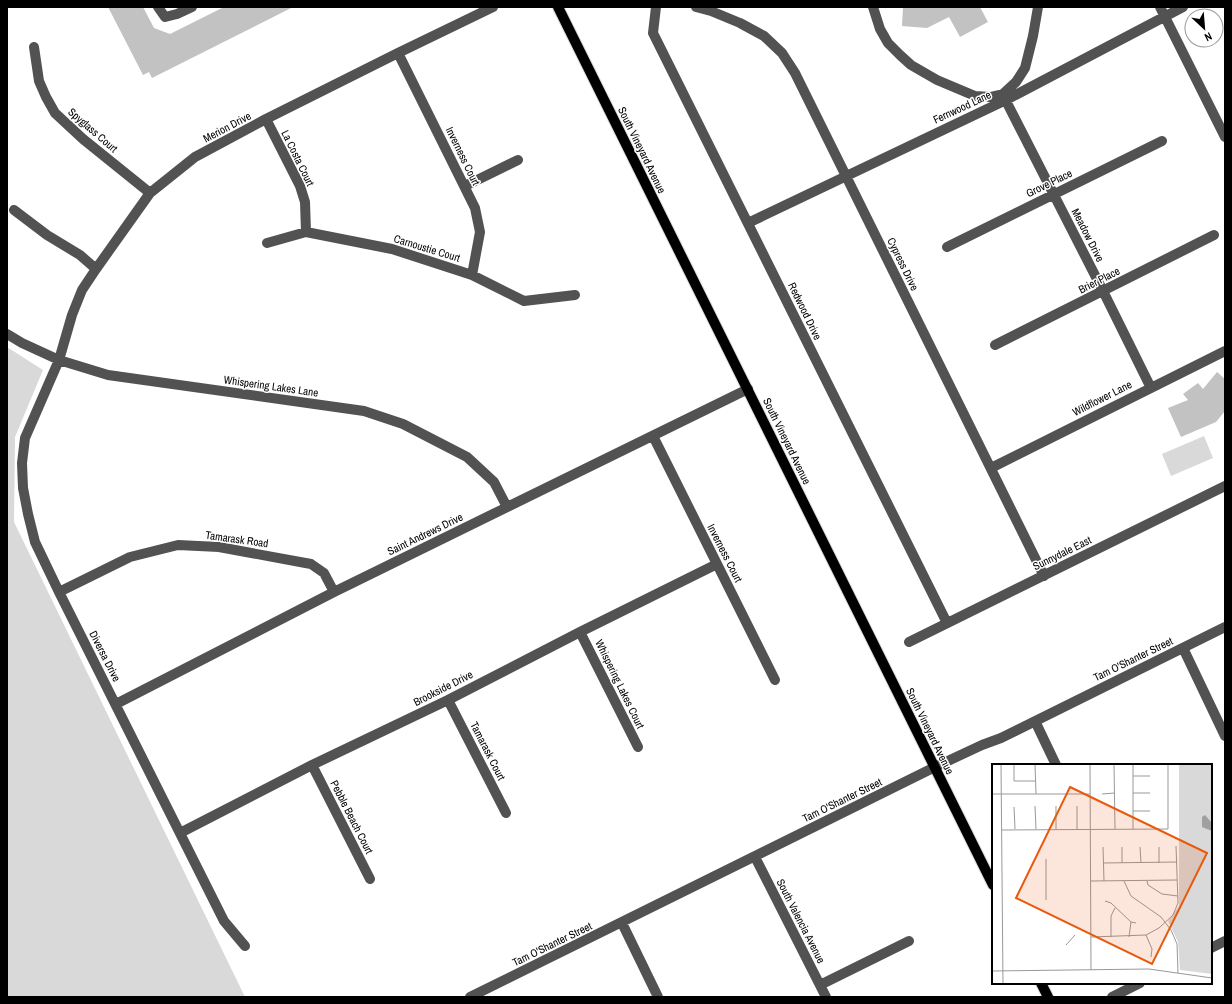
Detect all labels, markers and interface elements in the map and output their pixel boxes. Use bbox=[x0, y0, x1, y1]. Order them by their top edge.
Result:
north arrow bbox=[1184, 8, 1224, 48]
text: N bbox=[1202, 29, 1214, 45]
street label: Fernwood Lane bbox=[931, 88, 993, 126]
street label: South Vineyard Avenue bbox=[615, 104, 669, 196]
street label: Spyglass Court bbox=[65, 105, 121, 156]
street label: Merion Drive bbox=[201, 109, 253, 145]
street label: Inverness Court bbox=[443, 124, 483, 188]
street label: La Costa Court bbox=[278, 128, 318, 189]
street label: Grove Place bbox=[1024, 166, 1074, 200]
street label: Meadow Drive bbox=[1069, 206, 1107, 264]
street label: Carnoustie Court bbox=[392, 231, 462, 265]
street label: Cypress Drive bbox=[884, 235, 922, 293]
street label: Brier Place bbox=[1076, 264, 1122, 296]
street label: Redwood Drive bbox=[785, 280, 825, 342]
street label: Whispering Lakes Lane bbox=[223, 372, 319, 400]
street label: Wildflower Lane bbox=[1070, 377, 1134, 419]
street label: South Vineyard Avenue bbox=[760, 395, 814, 487]
street label: Saint Andrews Drive bbox=[385, 510, 465, 558]
street label: Inverness Court bbox=[704, 521, 746, 585]
street label: Tamarask Road bbox=[205, 528, 269, 550]
street label: Sunnydale East bbox=[1031, 533, 1094, 573]
street label: Diversa Drive bbox=[86, 628, 124, 684]
street label: Tam O'Shanter Street bbox=[1091, 634, 1175, 684]
street label: Whispering Lakes Court bbox=[592, 637, 648, 731]
street label: Brookside Drive bbox=[411, 667, 475, 709]
street label: South Vineyard Avenue bbox=[903, 685, 957, 777]
street label: Tamarask Court bbox=[467, 719, 509, 783]
inset map bbox=[992, 764, 1212, 984]
street label: Tam O'Shanter Street bbox=[800, 775, 884, 825]
street label: Pebble Beach Court bbox=[327, 778, 377, 857]
street label: South Valencia Avenue bbox=[774, 876, 828, 966]
street label: Tam O'Shanter Street bbox=[510, 919, 594, 969]

